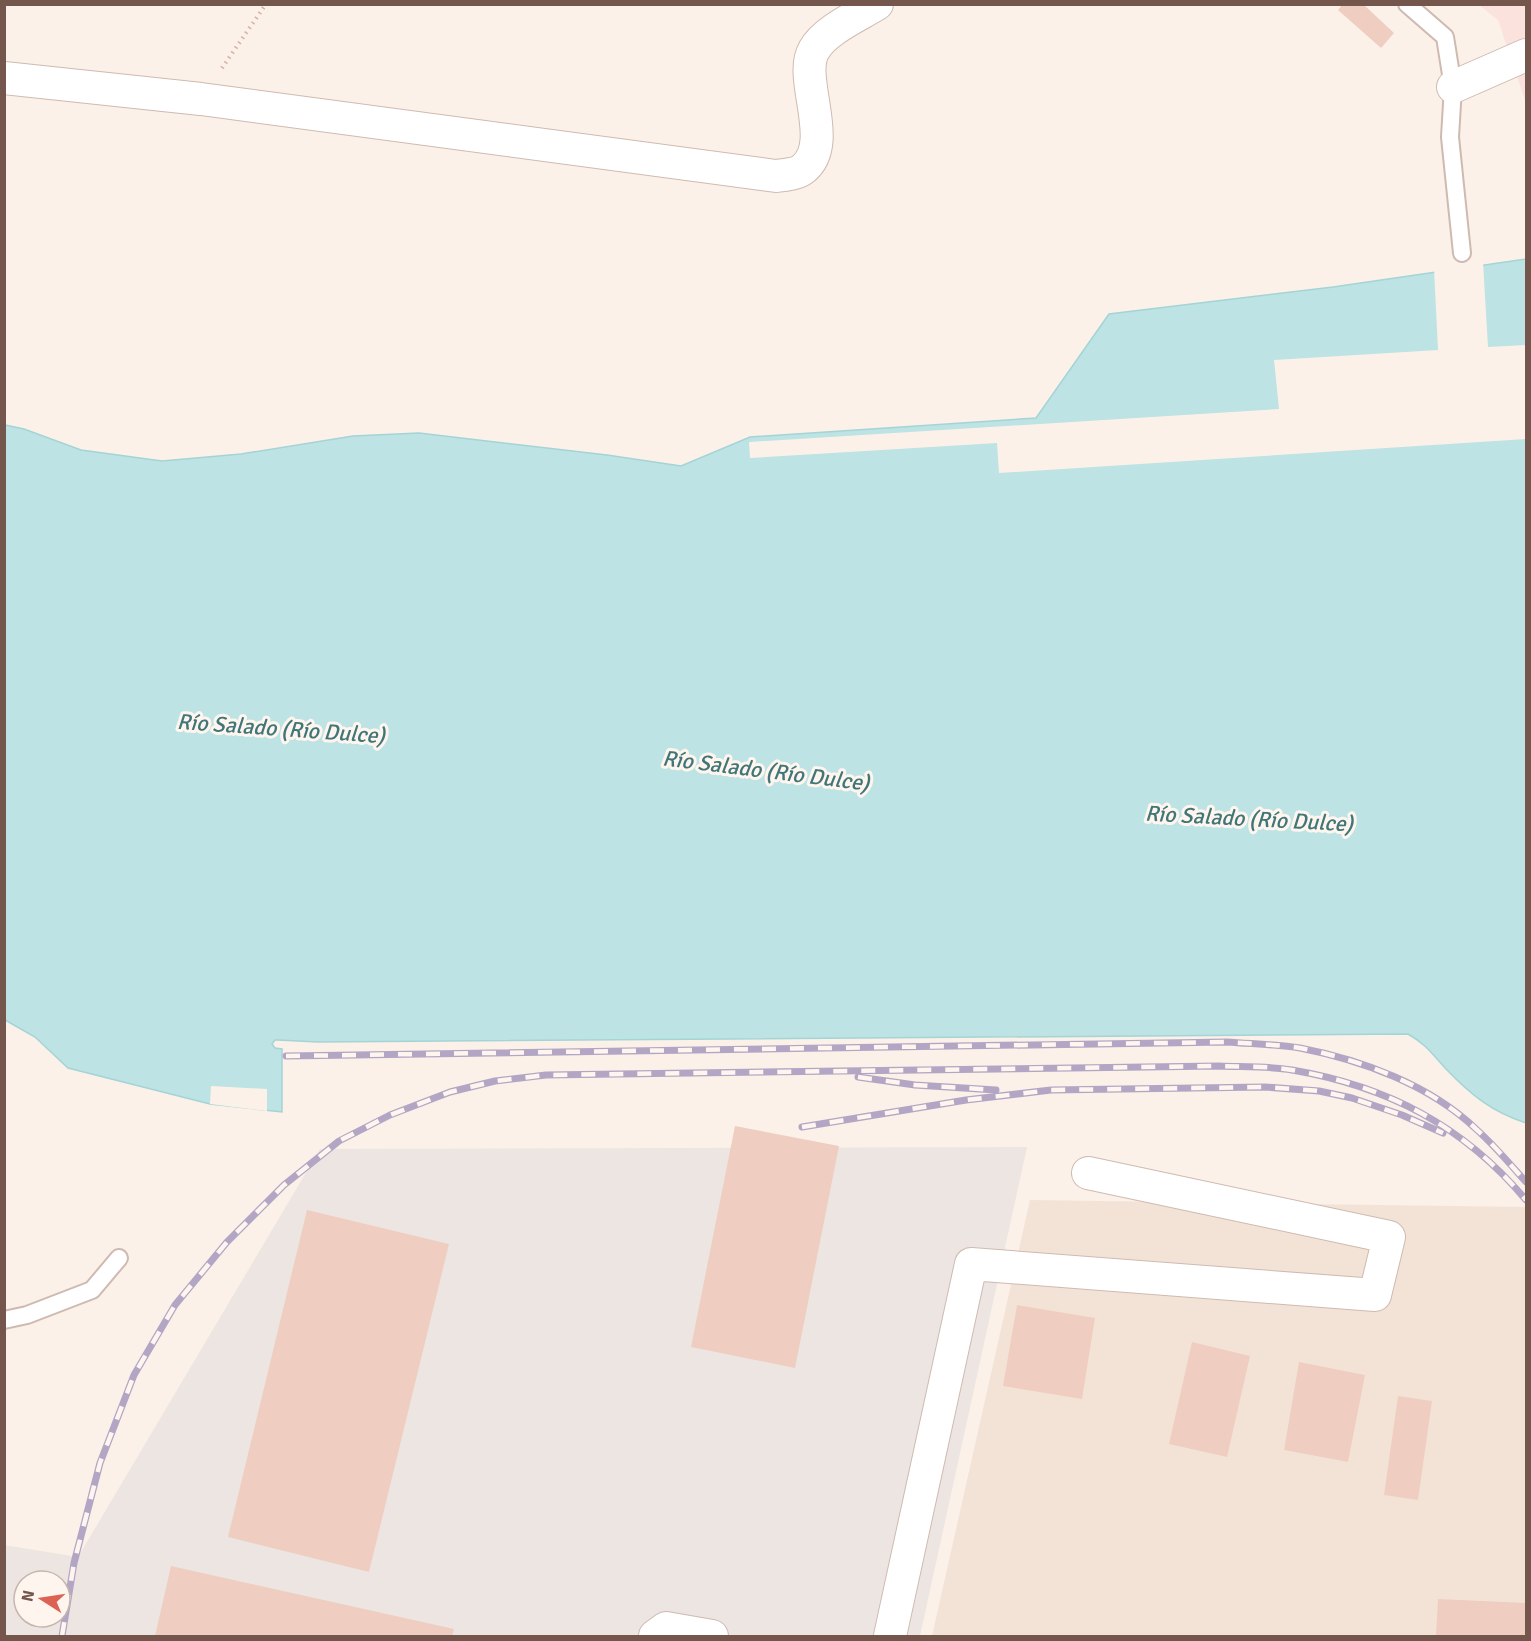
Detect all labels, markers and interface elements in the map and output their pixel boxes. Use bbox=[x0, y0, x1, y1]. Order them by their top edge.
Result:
water label: Río Salado (Río Dulce) bbox=[176, 708, 386, 749]
water label: Río Salado (Río Dulce) bbox=[661, 744, 872, 797]
water label: Río Salado (Río Dulce) bbox=[1144, 800, 1354, 837]
north arrow bbox=[12, 1569, 72, 1629]
text: N bbox=[17, 1589, 39, 1604]

